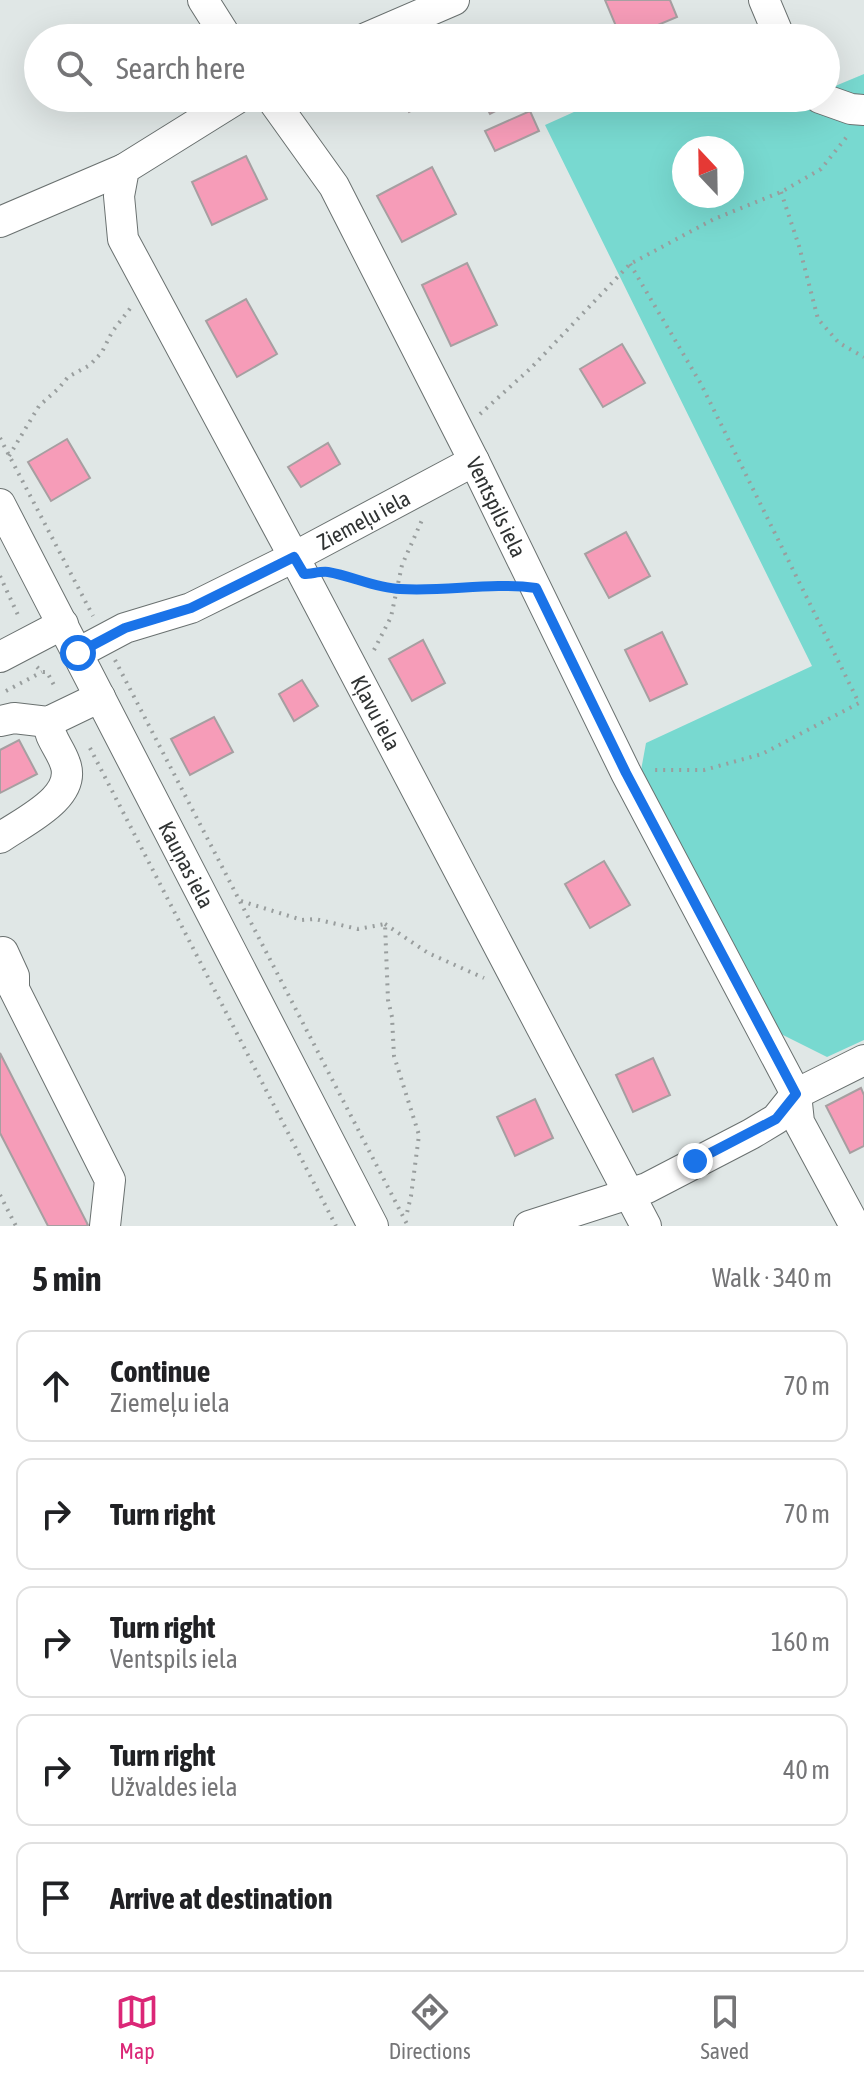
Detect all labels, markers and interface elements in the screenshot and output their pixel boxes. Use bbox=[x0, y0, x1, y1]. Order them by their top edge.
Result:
search box bbox=[24, 24, 840, 112]
icon: search bbox=[52, 46, 96, 90]
text: Search here bbox=[116, 51, 245, 85]
north arrow bbox=[672, 136, 744, 208]
street label: Ventspils iela bbox=[461, 453, 532, 561]
street label: Ziemeļu iela bbox=[313, 485, 414, 555]
route start bbox=[60, 635, 96, 671]
street label: Kļavu iela bbox=[346, 671, 406, 755]
street label: Kauņas iela bbox=[153, 817, 219, 912]
route end bbox=[677, 1143, 713, 1179]
text: 5 min bbox=[32, 1259, 101, 1298]
text: Walk · 340 m bbox=[712, 1263, 832, 1293]
text: Continue bbox=[110, 1354, 210, 1388]
icon: ahead bbox=[34, 1364, 78, 1408]
text: 70 m bbox=[783, 1371, 830, 1401]
text: Ziemeļu iela bbox=[110, 1388, 230, 1418]
icon: right bbox=[34, 1492, 78, 1536]
text: Turn right bbox=[110, 1497, 216, 1531]
text: 70 m bbox=[783, 1499, 830, 1529]
text: Turn right bbox=[110, 1610, 216, 1644]
icon: right bbox=[34, 1620, 78, 1664]
text: 160 m bbox=[771, 1627, 830, 1657]
text: Ventspils iela bbox=[110, 1644, 238, 1674]
text: Turn right bbox=[110, 1738, 216, 1772]
icon: right bbox=[34, 1748, 78, 1792]
text: 40 m bbox=[783, 1755, 830, 1785]
text: Užvaldes iela bbox=[110, 1772, 238, 1802]
icon: arrive bbox=[34, 1876, 78, 1920]
text: Arrive at destination bbox=[110, 1881, 332, 1915]
tab: Map bbox=[115, 1990, 159, 2064]
tab: Directions bbox=[389, 1990, 471, 2064]
tab: Saved bbox=[700, 1990, 749, 2064]

